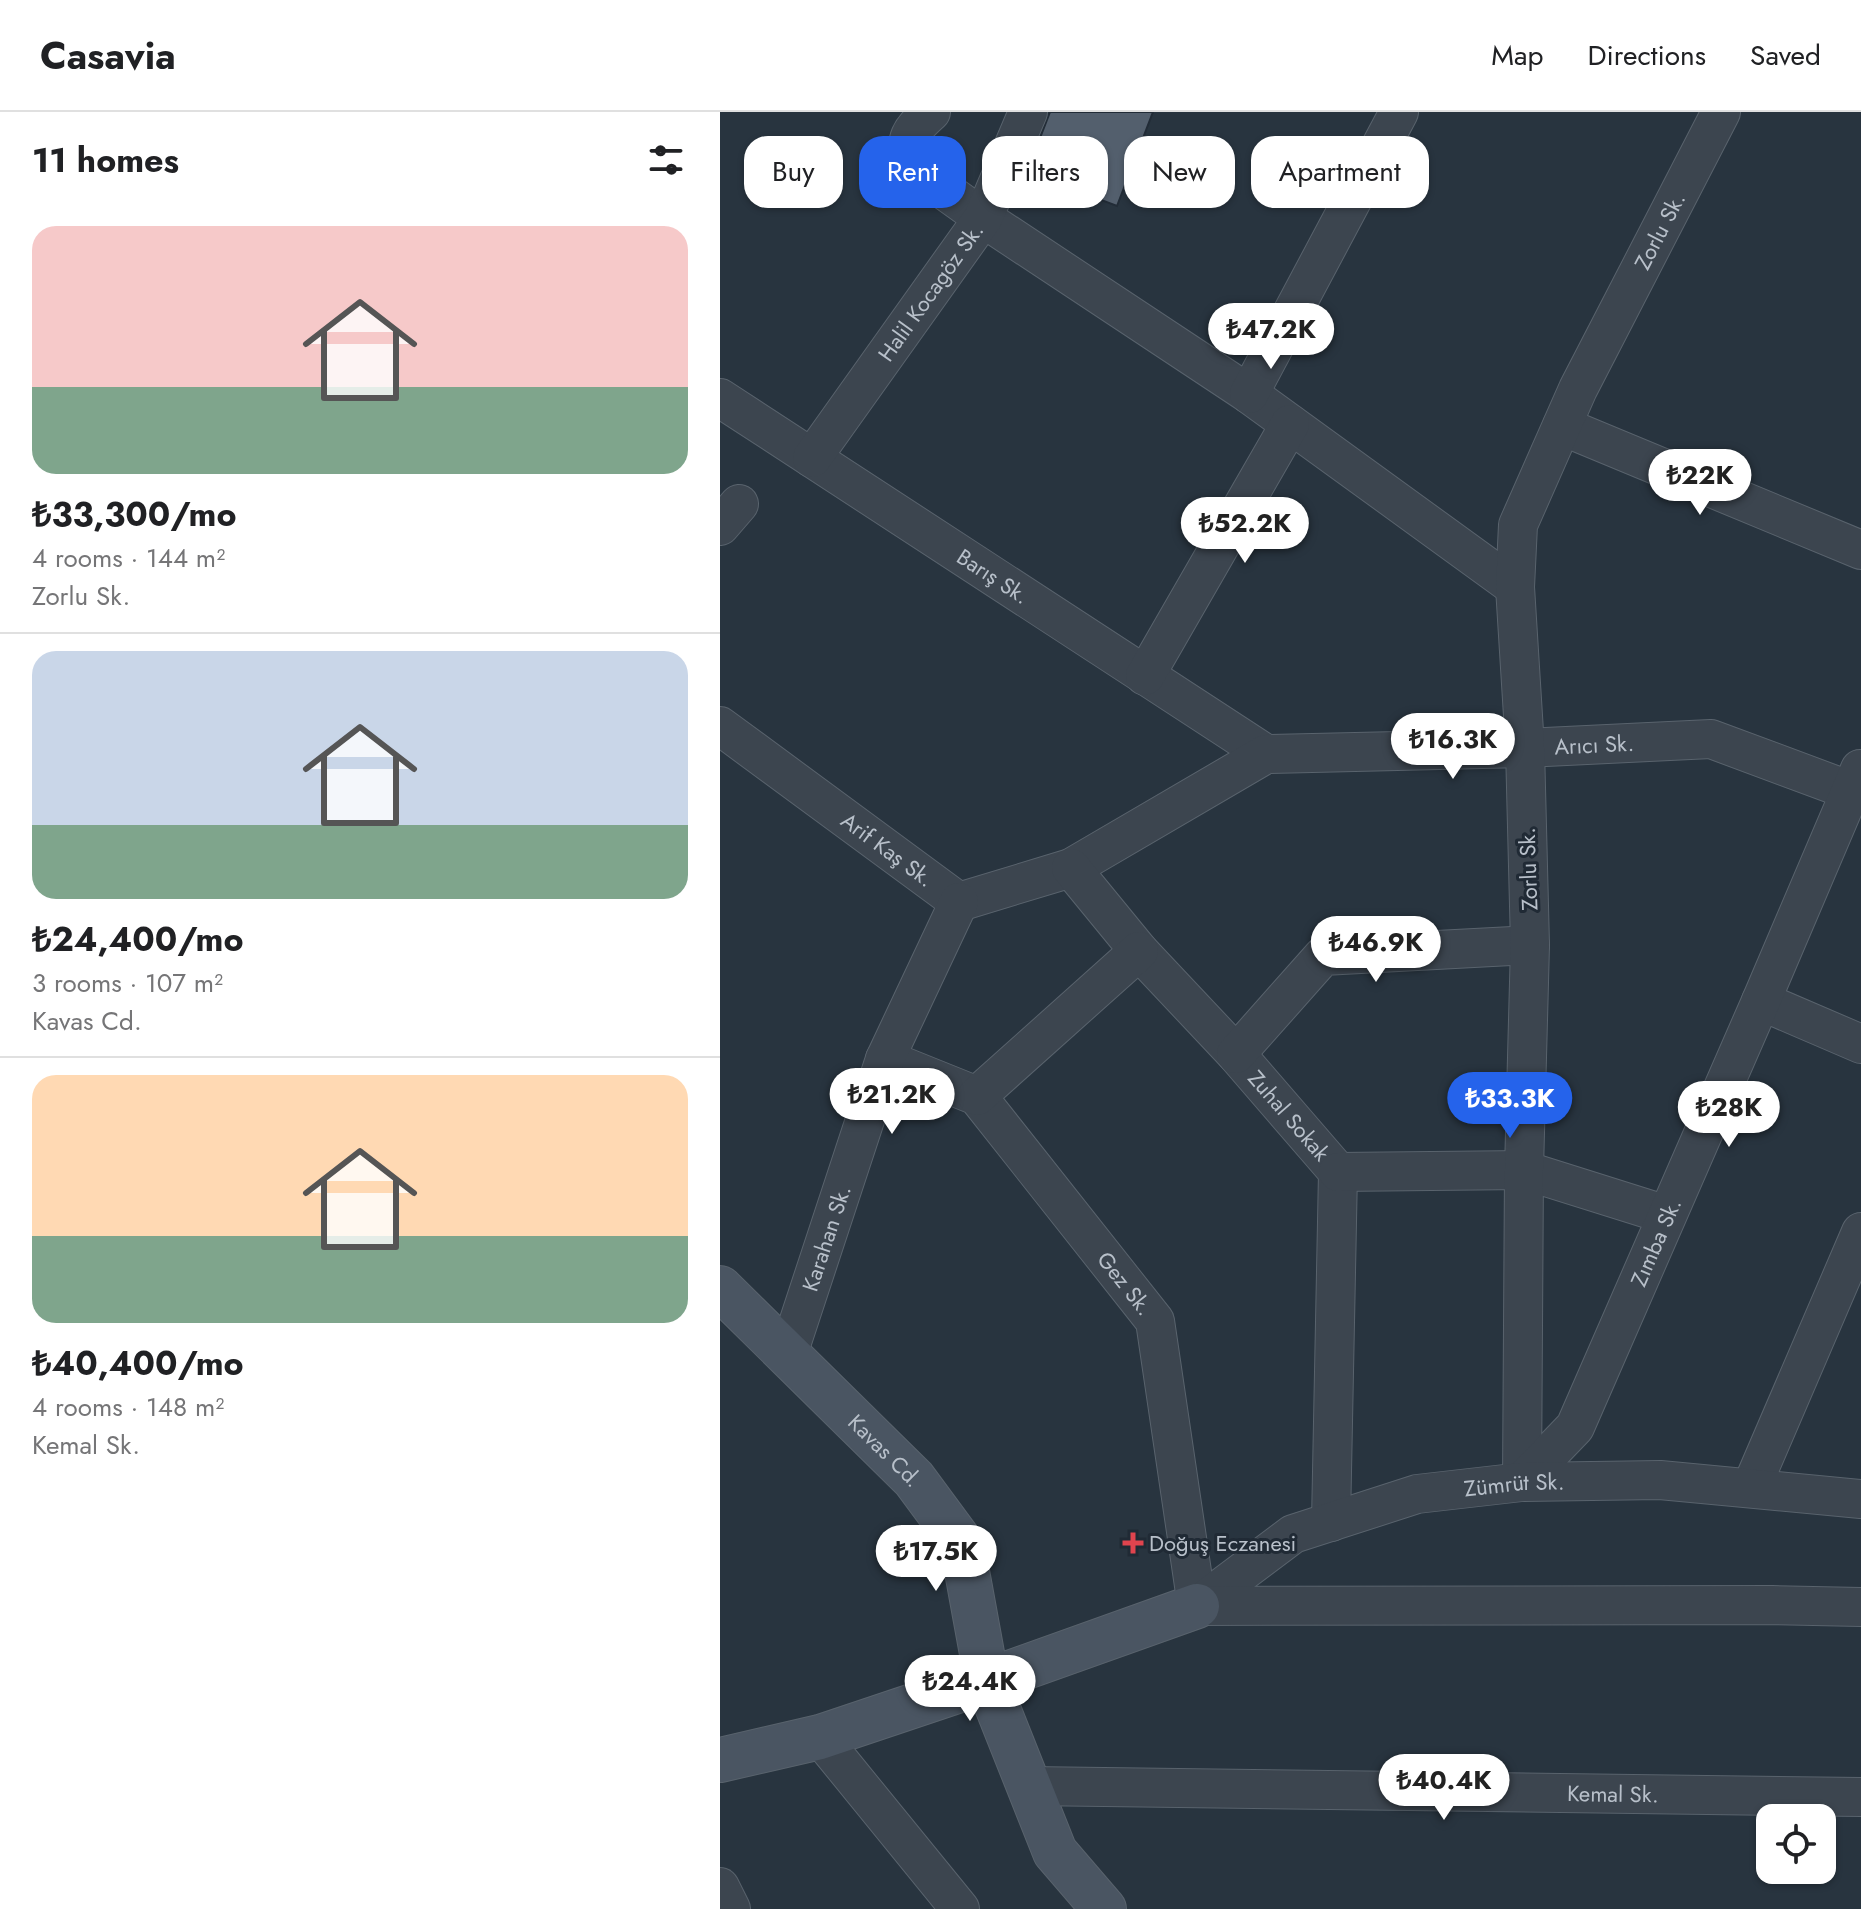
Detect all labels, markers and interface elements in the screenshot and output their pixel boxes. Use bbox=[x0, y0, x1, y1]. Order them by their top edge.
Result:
text: Casavia bbox=[40, 28, 176, 83]
text: Map bbox=[1491, 35, 1543, 76]
text: Directions bbox=[1587, 35, 1706, 76]
text: Saved bbox=[1750, 35, 1821, 76]
text: 11 homes bbox=[32, 136, 179, 185]
chip: Buy bbox=[744, 136, 843, 208]
chip: Rent bbox=[859, 136, 966, 208]
chip: Filters bbox=[982, 136, 1108, 208]
chip: New bbox=[1124, 136, 1235, 208]
chip: Apartment bbox=[1251, 136, 1429, 208]
icon: filters bbox=[644, 138, 688, 182]
street label: Zorlu Sk. bbox=[1626, 187, 1693, 275]
street label: Halil Kocagöz Sk. bbox=[870, 216, 991, 368]
icon: home bbox=[288, 278, 432, 422]
pin: ₺47.2K bbox=[1206, 303, 1336, 371]
text: ₺47.2K bbox=[1226, 310, 1316, 348]
pin: ₺22K bbox=[1653, 449, 1747, 517]
text: ₺22K bbox=[1666, 456, 1734, 494]
text: ₺33,300/mo bbox=[32, 490, 237, 539]
pin: ₺52.2K bbox=[1180, 497, 1310, 565]
text: ₺52.2K bbox=[1199, 504, 1291, 542]
text: 4 rooms · 144 m² bbox=[32, 539, 225, 577]
street label: Barış Sk. bbox=[951, 541, 1036, 611]
text: Zorlu Sk. bbox=[32, 577, 130, 615]
icon: home bbox=[288, 703, 432, 847]
pin: ₺16.3K bbox=[1388, 713, 1518, 781]
text: ₺16.3K bbox=[1409, 720, 1497, 758]
street label: Arıcı Sk. bbox=[1554, 727, 1635, 763]
street label: Arif Kaş Sk. bbox=[834, 804, 941, 894]
street label: Zorlu Sk. bbox=[1511, 827, 1545, 911]
text: ₺24,400/mo bbox=[32, 915, 243, 964]
pin: ₺46.9K bbox=[1311, 916, 1441, 984]
text: ₺46.9K bbox=[1329, 923, 1423, 961]
text: 3 rooms · 107 m² bbox=[32, 964, 223, 1002]
text: Kavas Cd. bbox=[32, 1002, 142, 1040]
street label: Zuhal Sokak bbox=[1241, 1063, 1338, 1168]
pin: ₺21.2K bbox=[827, 1068, 957, 1136]
pin: ₺33.3K bbox=[1445, 1072, 1575, 1140]
text: ₺21.2K bbox=[848, 1075, 936, 1113]
text: ₺33.3K bbox=[1465, 1079, 1555, 1117]
pin: ₺28K bbox=[1682, 1081, 1776, 1149]
text: ₺28K bbox=[1696, 1088, 1762, 1126]
icon: home bbox=[288, 1127, 432, 1271]
street label: Karahan Sk. bbox=[794, 1181, 859, 1296]
street label: Zımba Sk. bbox=[1622, 1193, 1689, 1292]
street label: Gez Sk. bbox=[1090, 1244, 1161, 1322]
text: ₺40,400/mo bbox=[32, 1339, 244, 1388]
text: 4 rooms · 148 m² bbox=[32, 1388, 224, 1426]
street label: Kavas Cd. bbox=[841, 1407, 931, 1494]
text: Kemal Sk. bbox=[32, 1426, 140, 1464]
street label: Zümrüt Sk. bbox=[1462, 1465, 1565, 1505]
pin: ₺17.5K bbox=[871, 1525, 1001, 1593]
place label: Doğuş Eczanesi bbox=[1149, 1527, 1296, 1559]
text: ₺17.5K bbox=[894, 1532, 978, 1570]
marker: Doğuş Eczanesi bbox=[1124, 1534, 1142, 1552]
pin: ₺24.4K bbox=[905, 1655, 1035, 1723]
text: ₺24.4K bbox=[923, 1662, 1017, 1700]
pin: ₺40.4K bbox=[1379, 1754, 1509, 1822]
text: ₺40.4K bbox=[1397, 1761, 1491, 1799]
street label: Kemal Sk. bbox=[1567, 1777, 1659, 1810]
map controls bbox=[1756, 1804, 1836, 1884]
button: locate bbox=[1756, 1804, 1836, 1884]

